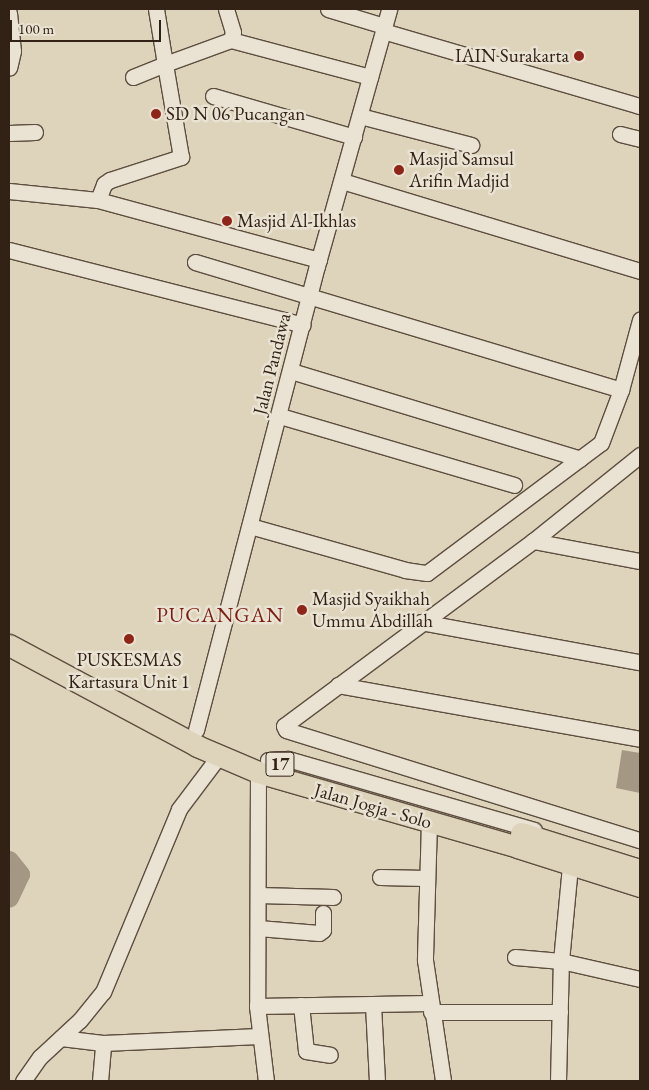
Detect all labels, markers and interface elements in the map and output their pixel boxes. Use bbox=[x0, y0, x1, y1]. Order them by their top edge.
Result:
scale bar bbox=[12, 10, 164, 42]
text: 100 m bbox=[18, 19, 54, 38]
place label: IAIN Surakarta bbox=[455, 45, 569, 67]
marker: IAIN Surakarta bbox=[573, 50, 585, 62]
place label: SD N 06 Pucangan bbox=[166, 103, 305, 125]
marker: SD N 06 Pucangan bbox=[150, 108, 162, 120]
place label: Masjid Samsul Arifin Madjid bbox=[409, 148, 514, 192]
marker: Masjid Samsul Arifin Madjid bbox=[393, 164, 405, 176]
place label: Masjid Al-Ikhlas bbox=[237, 210, 356, 232]
marker: Masjid Al-Ikhlas bbox=[221, 215, 233, 227]
street label: Jalan Pandawa bbox=[248, 311, 296, 417]
place label: Masjid Syaikhah Ummu Abdillah bbox=[312, 588, 433, 632]
district label: PUCANGAN bbox=[155, 602, 285, 628]
marker: Masjid Syaikhah Ummu Abdillah bbox=[296, 604, 308, 616]
marker: PUSKESMAS Kartasura Unit 1 bbox=[122, 632, 136, 646]
place label: PUSKESMAS Kartasura Unit 1 bbox=[68, 649, 190, 693]
road number: 17 bbox=[265, 749, 295, 780]
street label: Jalan Jogja - Solo bbox=[312, 778, 434, 834]

